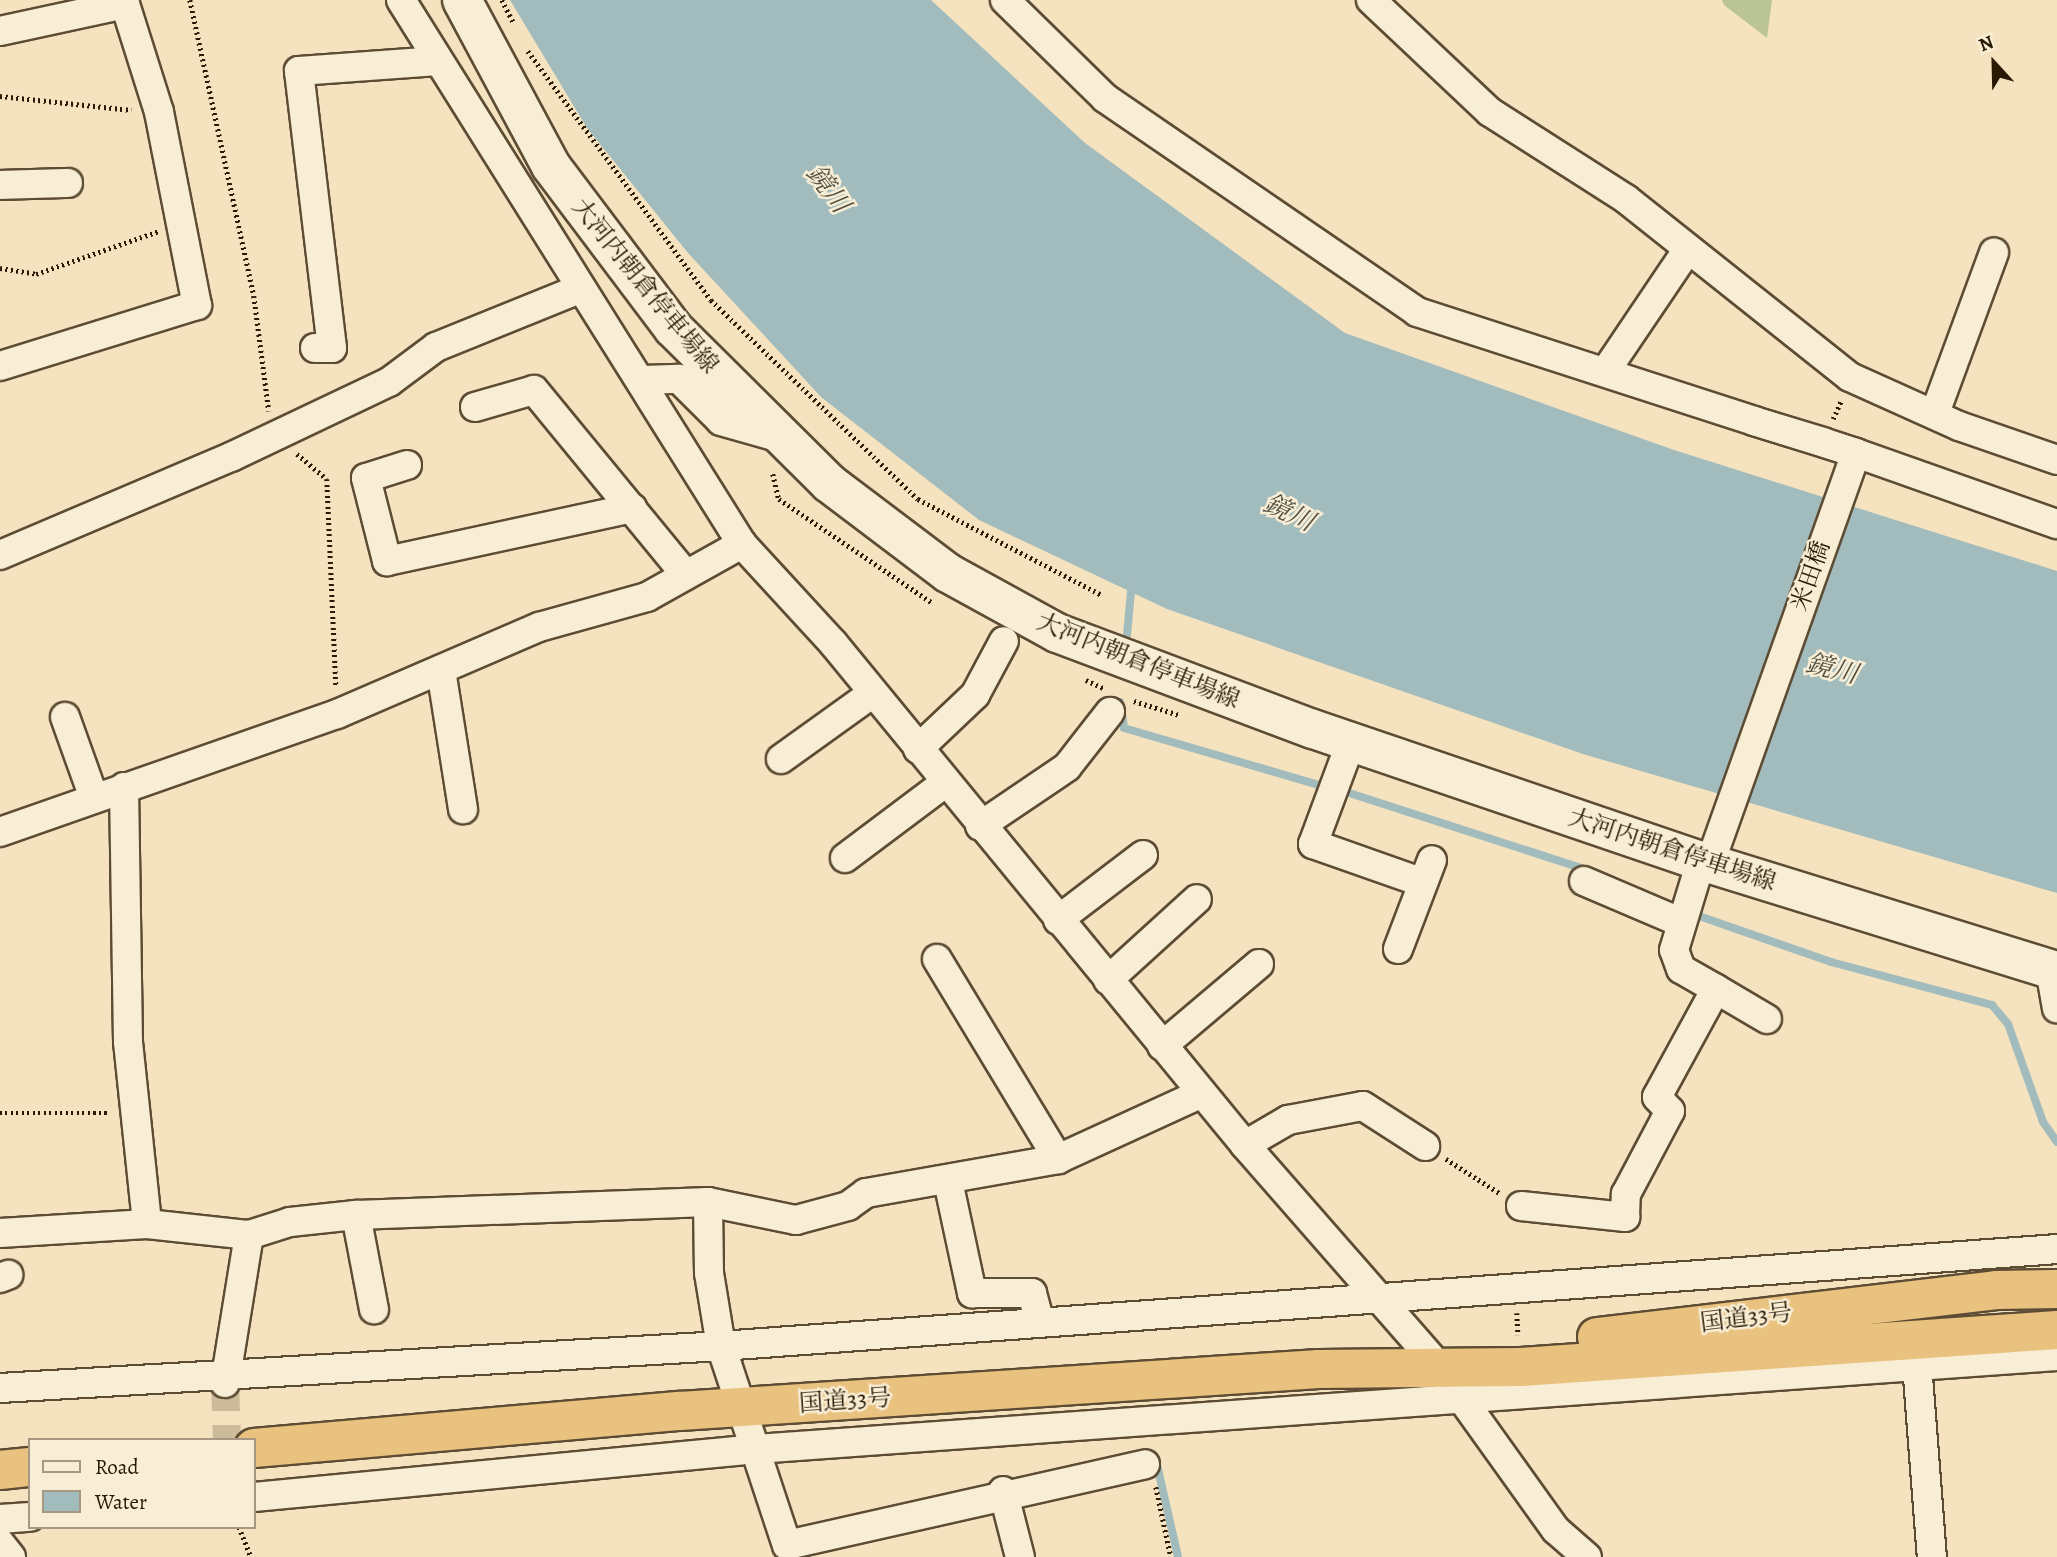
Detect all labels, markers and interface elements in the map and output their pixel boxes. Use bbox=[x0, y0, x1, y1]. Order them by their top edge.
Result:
north arrow bbox=[1959, 28, 2029, 98]
text: N bbox=[1975, 29, 1997, 58]
water label: 鏡川 bbox=[800, 159, 856, 219]
street label: 大河内朝倉停車場線 bbox=[566, 193, 724, 379]
water label: 鏡川 bbox=[1259, 488, 1319, 538]
street label: 米田橋 bbox=[1786, 537, 1836, 615]
street label: 大河内朝倉停車場線 bbox=[1032, 607, 1244, 715]
water label: 鏡川 bbox=[1803, 648, 1861, 690]
street label: 大河内朝倉停車場線 bbox=[1565, 803, 1779, 897]
street label: 国道33号 bbox=[1699, 1298, 1793, 1338]
street label: 国道33号 bbox=[798, 1383, 892, 1419]
legend bbox=[28, 1438, 256, 1529]
text: Road bbox=[95, 1453, 139, 1481]
text: Water bbox=[95, 1488, 147, 1516]

